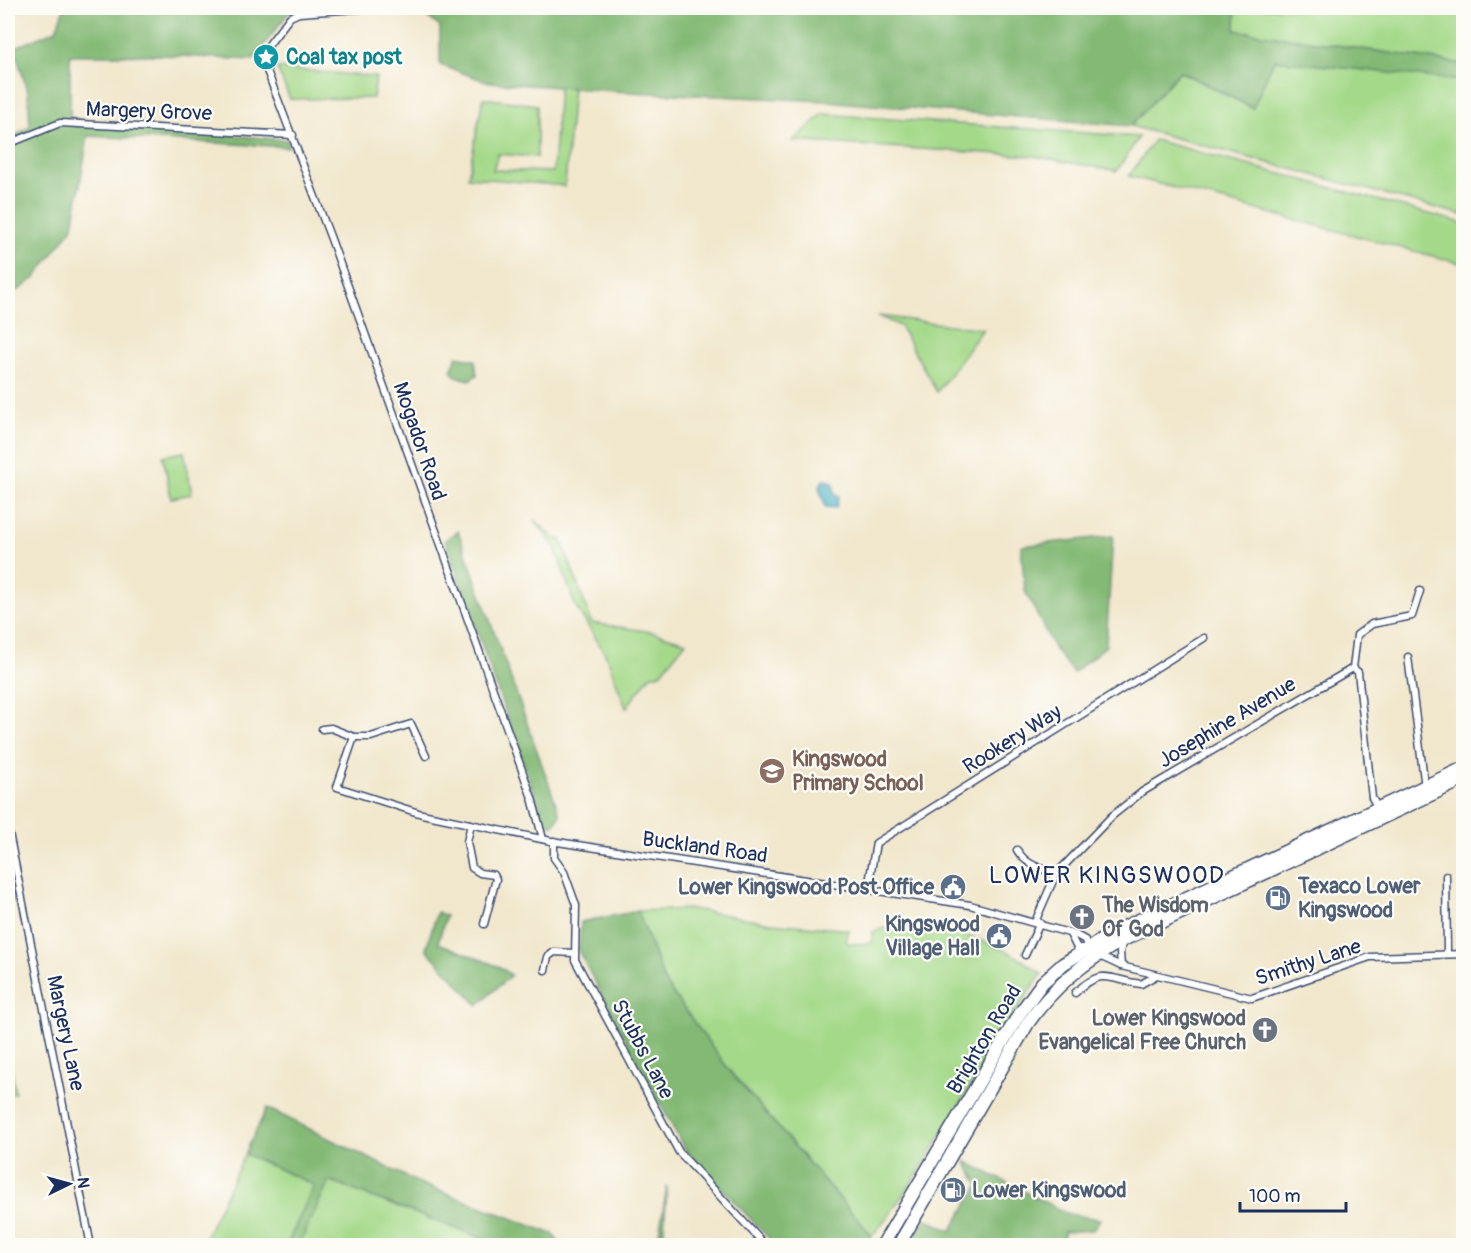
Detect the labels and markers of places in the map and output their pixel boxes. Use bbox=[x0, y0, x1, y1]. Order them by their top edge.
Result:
place icon: Coal tax post bbox=[251, 42, 281, 72]
place label: Coal tax post bbox=[286, 44, 402, 71]
place label: Kingswood Primary School bbox=[792, 746, 924, 797]
school or university icon: Kingswood Primary School bbox=[757, 756, 787, 786]
public building icon: Lower Kingswood Post Office bbox=[938, 872, 968, 902]
place label: Texaco Lower Kingswood bbox=[1297, 873, 1421, 924]
place label: Lower Kingswood Post Office bbox=[678, 874, 935, 901]
fuel station icon: Texaco Lower Kingswood bbox=[1263, 883, 1293, 913]
place label: The Wisdom Of God bbox=[1101, 892, 1209, 943]
church icon: The Wisdom Of God bbox=[1067, 902, 1097, 932]
place label: Kingswood Village Hall bbox=[885, 911, 980, 962]
public building icon: Kingswood Village Hall bbox=[984, 921, 1014, 951]
place label: Lower Kingswood Evangelical Free Church bbox=[1039, 1005, 1246, 1056]
church icon: Lower Kingswood Evangelical Free Church bbox=[1250, 1015, 1280, 1045]
fuel station icon: Lower Kingswood bbox=[938, 1175, 968, 1205]
place label: Lower Kingswood bbox=[972, 1177, 1127, 1204]

